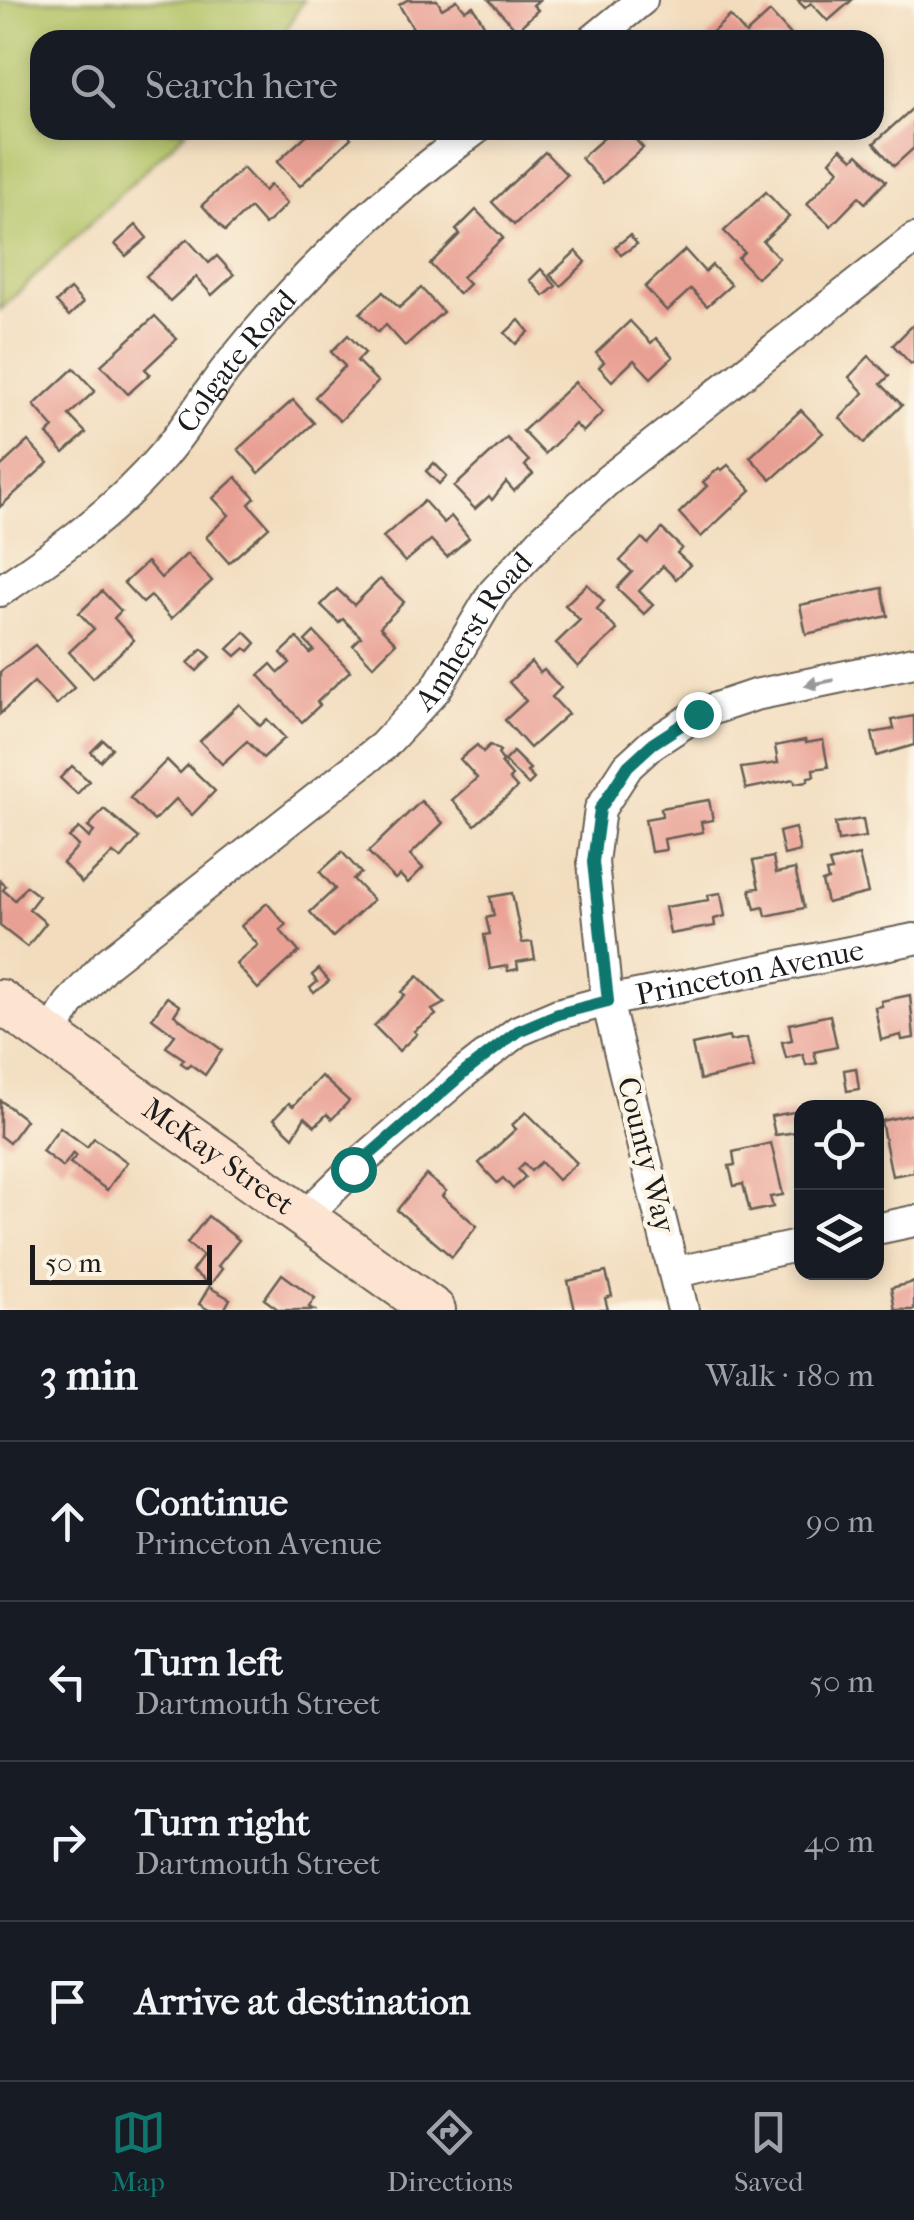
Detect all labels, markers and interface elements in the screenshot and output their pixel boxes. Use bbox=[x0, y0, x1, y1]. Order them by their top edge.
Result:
search box bbox=[30, 30, 884, 140]
icon: search bbox=[65, 58, 120, 113]
text: Search here bbox=[145, 63, 338, 108]
street label: Colgate Road bbox=[169, 282, 304, 439]
street label: Amherst Road bbox=[407, 544, 540, 718]
one-way arrow bbox=[803, 675, 834, 691]
route end bbox=[676, 692, 722, 738]
street label: Princeton Avenue bbox=[633, 932, 867, 1012]
street label: County Way bbox=[610, 1074, 682, 1237]
street label: McKay Street bbox=[136, 1091, 301, 1222]
map controls bbox=[794, 1100, 884, 1280]
button: locate bbox=[794, 1100, 884, 1190]
route start bbox=[331, 1147, 377, 1193]
button: layers bbox=[794, 1190, 884, 1280]
scale bar bbox=[30, 1240, 212, 1284]
text: 50 m bbox=[45, 1246, 102, 1279]
text: 3 min bbox=[40, 1351, 138, 1400]
text: Walk · 180 m bbox=[706, 1357, 874, 1394]
text: Continue bbox=[135, 1480, 288, 1525]
icon: ahead bbox=[40, 1494, 95, 1549]
text: 90 m bbox=[806, 1503, 874, 1540]
text: Princeton Avenue bbox=[135, 1525, 382, 1562]
text: Turn left bbox=[135, 1640, 283, 1685]
icon: left bbox=[40, 1654, 95, 1709]
text: 50 m bbox=[809, 1663, 874, 1700]
text: Dartmouth Street bbox=[135, 1685, 381, 1722]
text: Turn right bbox=[135, 1800, 310, 1845]
icon: right bbox=[40, 1814, 95, 1869]
text: 40 m bbox=[804, 1823, 874, 1860]
text: Dartmouth Street bbox=[135, 1845, 381, 1882]
icon: arrive bbox=[40, 1974, 95, 2029]
text: Arrive at destination bbox=[135, 1979, 471, 2024]
tab: Map bbox=[111, 2105, 166, 2198]
tab: Directions bbox=[387, 2105, 513, 2198]
tab: Saved bbox=[734, 2105, 803, 2198]

